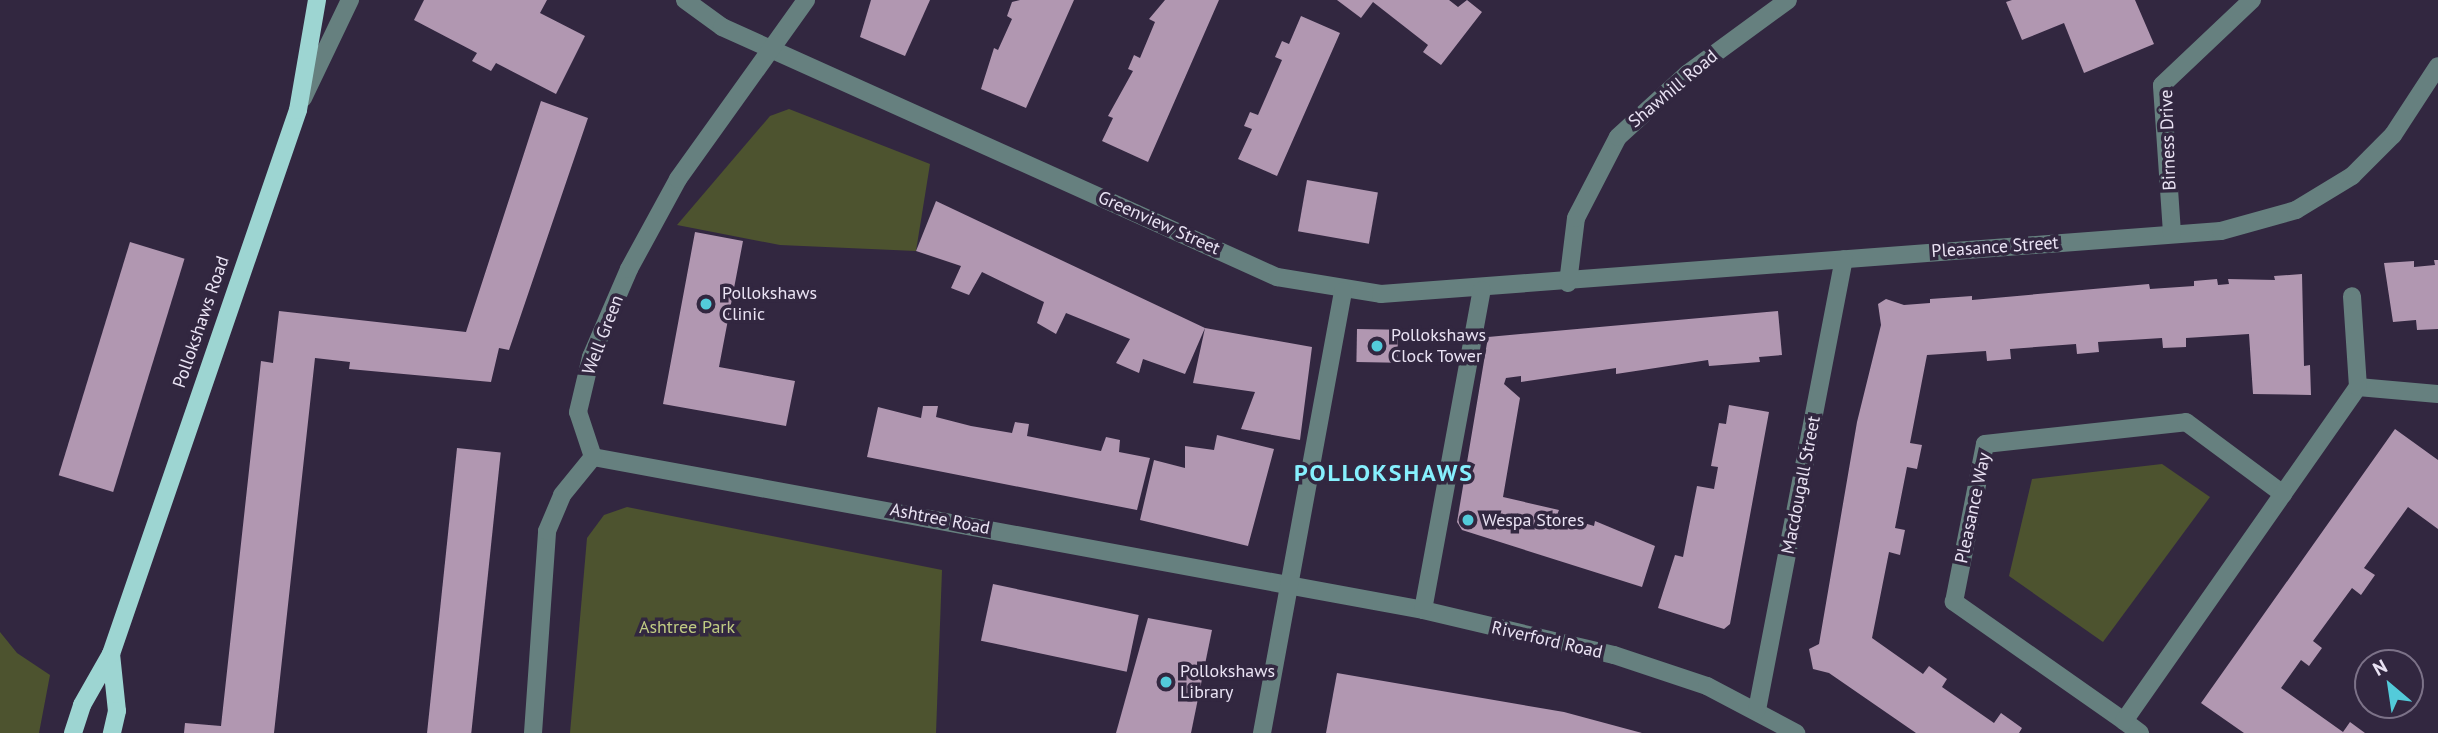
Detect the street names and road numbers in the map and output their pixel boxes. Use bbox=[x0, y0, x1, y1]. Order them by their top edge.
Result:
street label: Shawhill Road bbox=[1624, 45, 1722, 133]
street label: Birness Drive bbox=[2155, 89, 2181, 191]
street label: Greenview Street bbox=[1095, 186, 1223, 260]
street label: Pleasance Street bbox=[1931, 232, 2059, 262]
street label: Pollokshaws Road bbox=[168, 253, 234, 391]
street label: Well Green bbox=[578, 292, 628, 378]
street label: Macdougall Street bbox=[1777, 414, 1825, 556]
street label: Pleasance Way bbox=[1951, 451, 1995, 565]
street label: Ashtree Road bbox=[888, 499, 992, 539]
street label: Riverford Road bbox=[1489, 617, 1605, 663]

